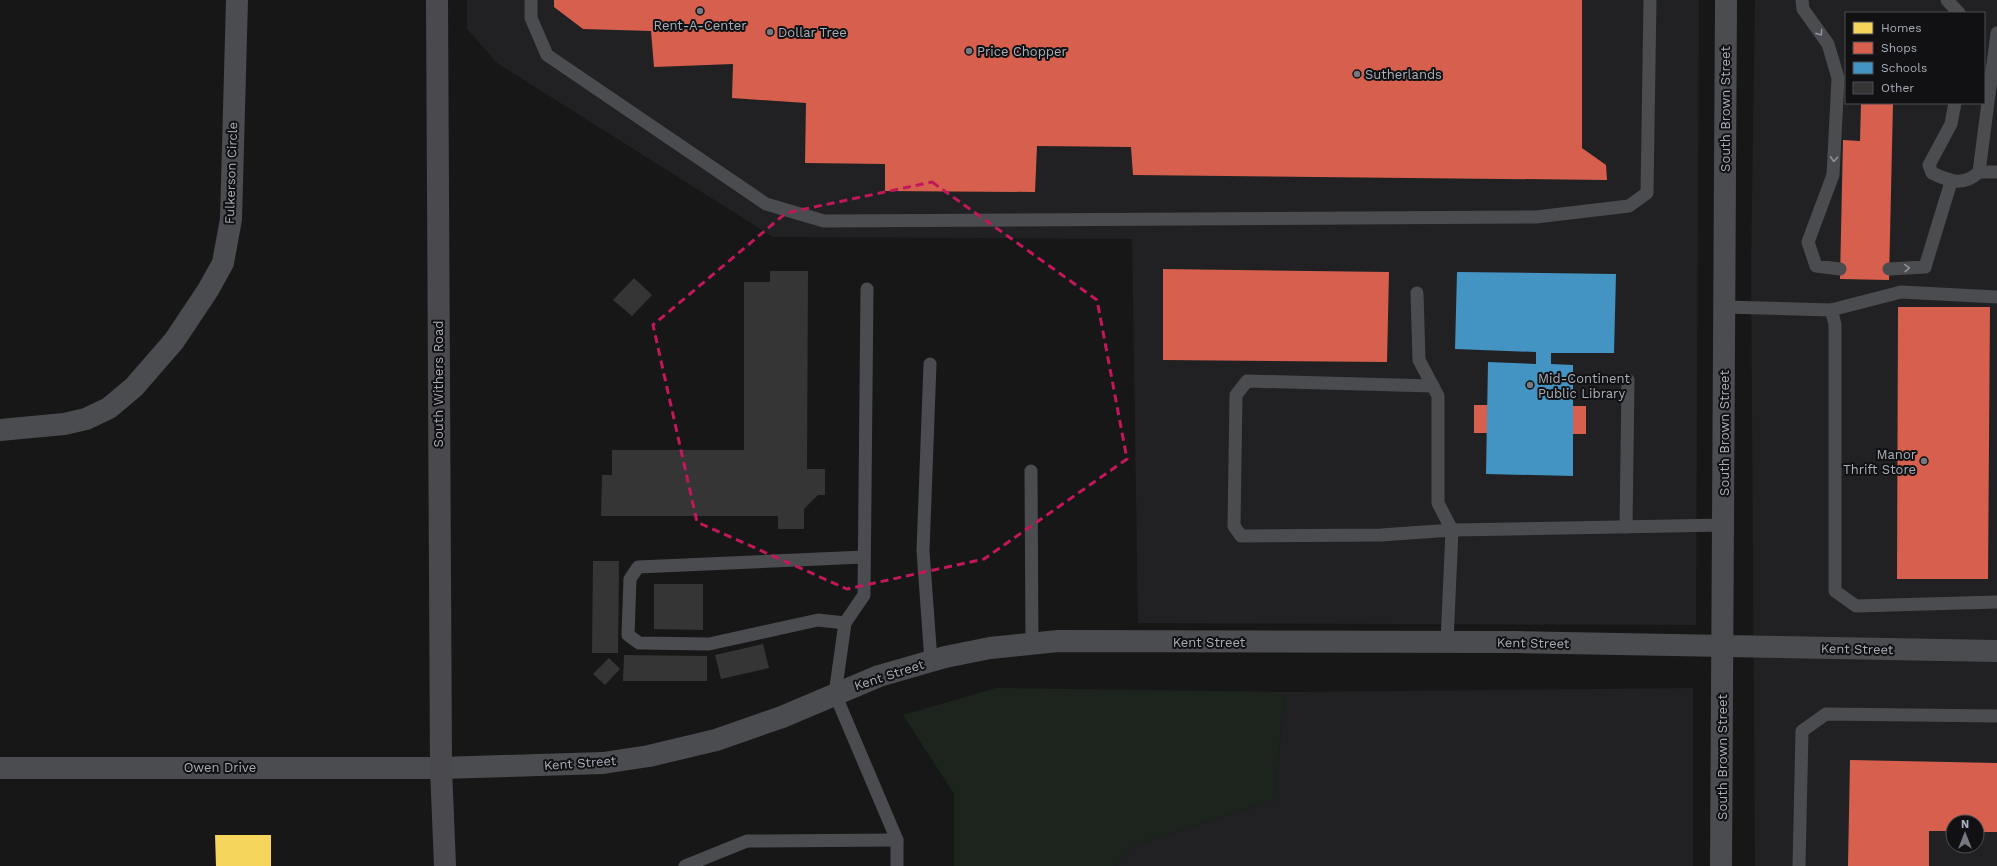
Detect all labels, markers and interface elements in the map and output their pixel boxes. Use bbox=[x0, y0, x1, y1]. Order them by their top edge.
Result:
marker: Rent-A-Center bbox=[695, 6, 705, 16]
legend bbox=[1845, 12, 1985, 104]
place label: Rent-A-Center bbox=[653, 18, 747, 33]
text: Homes bbox=[1881, 21, 1922, 35]
place label: Dollar Tree bbox=[778, 25, 847, 40]
marker: Dollar Tree bbox=[765, 27, 775, 37]
one-way arrow bbox=[1815, 29, 1822, 36]
text: Shops bbox=[1881, 41, 1917, 55]
place label: Price Chopper bbox=[977, 44, 1067, 59]
marker: Price Chopper bbox=[964, 46, 974, 56]
street label: South Brown Street bbox=[1718, 46, 1733, 172]
text: Schools bbox=[1881, 61, 1927, 75]
place label: Sutherlands bbox=[1365, 67, 1442, 82]
marker: Sutherlands bbox=[1352, 69, 1362, 79]
text: Other bbox=[1881, 81, 1914, 95]
street label: Fulkerson Circle bbox=[222, 122, 240, 224]
one-way arrow bbox=[1830, 156, 1838, 162]
one-way arrow bbox=[1904, 264, 1910, 272]
street label: South Withers Road bbox=[431, 321, 446, 447]
street label: South Brown Street bbox=[1717, 370, 1732, 496]
place label: Mid-Continent Public Library bbox=[1538, 371, 1630, 401]
marker: Mid-Continent Public Library bbox=[1525, 380, 1535, 390]
place label: Manor Thrift Store bbox=[1843, 447, 1916, 477]
marker: Manor Thrift Store bbox=[1919, 456, 1929, 466]
street label: Kent Street bbox=[1173, 635, 1246, 650]
street label: Kent Street bbox=[1497, 635, 1570, 651]
street label: Kent Street bbox=[1821, 641, 1894, 657]
street label: Kent Street bbox=[852, 657, 926, 693]
street label: South Brown Street bbox=[1715, 694, 1730, 820]
street label: Kent Street bbox=[543, 753, 617, 773]
street label: Owen Drive bbox=[184, 760, 256, 775]
north arrow bbox=[1945, 814, 1985, 854]
text: N bbox=[1961, 818, 1969, 831]

